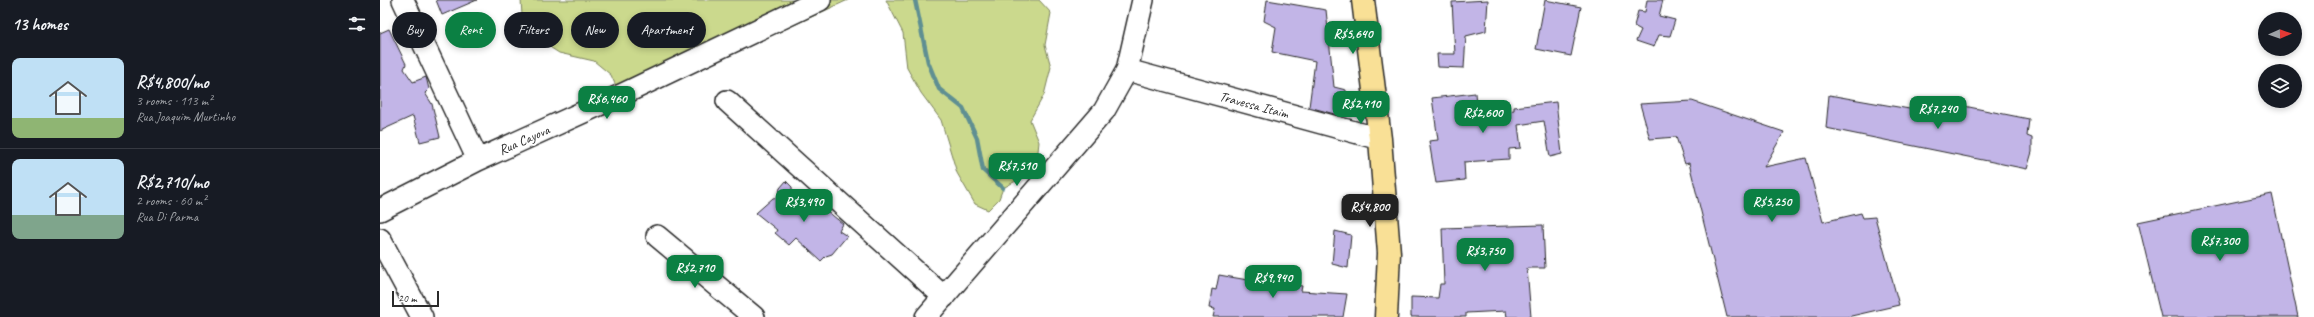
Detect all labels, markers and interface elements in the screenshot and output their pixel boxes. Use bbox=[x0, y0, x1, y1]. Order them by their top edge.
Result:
chip: Buy bbox=[392, 12, 437, 48]
chip: Rent bbox=[445, 12, 496, 48]
chip: Filters bbox=[504, 12, 563, 48]
chip: New bbox=[571, 12, 619, 48]
chip: Apartment bbox=[627, 12, 706, 48]
north arrow bbox=[2258, 12, 2302, 56]
map controls bbox=[2258, 12, 2302, 108]
icon: filters bbox=[346, 13, 368, 35]
text: 13 homes bbox=[12, 14, 68, 35]
pin: R$5,640 bbox=[1316, 21, 1390, 55]
text: R$5,640 bbox=[1334, 26, 1372, 42]
button: layers bbox=[2258, 64, 2302, 108]
text: R$4,800/mo bbox=[136, 72, 209, 93]
icon: home bbox=[44, 74, 92, 122]
pin: R$6,460 bbox=[570, 86, 644, 120]
street label: Travessa Itaim bbox=[1217, 88, 1292, 123]
text: R$6,460 bbox=[587, 91, 627, 107]
pin: R$2,410 bbox=[1324, 91, 1398, 125]
text: 3 rooms · 113 m² bbox=[136, 93, 212, 109]
text: R$2,410 bbox=[1342, 96, 1380, 112]
pin: R$7,240 bbox=[1901, 96, 1975, 130]
pin: R$2,600 bbox=[1446, 100, 1520, 134]
text: R$7,240 bbox=[1919, 101, 1957, 117]
text: R$2,600 bbox=[1463, 105, 1503, 121]
text: Rua Joaquim Murtinho bbox=[136, 109, 235, 125]
street label: Rua Cayova bbox=[496, 121, 553, 159]
pin: R$7,510 bbox=[980, 153, 1054, 187]
text: R$7,510 bbox=[998, 158, 1036, 174]
text: R$2,710/mo bbox=[136, 172, 209, 193]
icon: home bbox=[44, 175, 92, 223]
pin: R$3,490 bbox=[767, 189, 841, 223]
pin: R$5,250 bbox=[1735, 189, 1809, 223]
text: 2 rooms · 60 m² bbox=[136, 193, 206, 209]
text: R$3,490 bbox=[785, 194, 823, 210]
pin: R$4,800 bbox=[1333, 194, 1407, 228]
text: R$5,250 bbox=[1753, 194, 1791, 210]
text: R$4,800 bbox=[1351, 199, 1389, 215]
text: Rua Di Parma bbox=[136, 209, 198, 225]
pin: R$7,300 bbox=[2183, 228, 2257, 262]
text: R$7,300 bbox=[2201, 233, 2239, 249]
pin: R$3,750 bbox=[1448, 238, 1522, 272]
text: R$3,750 bbox=[1466, 243, 1504, 259]
pin: R$2,710 bbox=[658, 255, 732, 289]
text: R$2,710 bbox=[676, 260, 714, 276]
pin: R$9,940 bbox=[1236, 265, 1310, 299]
text: R$9,940 bbox=[1254, 270, 1292, 286]
scale bar bbox=[392, 289, 439, 308]
text: 20 m bbox=[398, 291, 417, 305]

